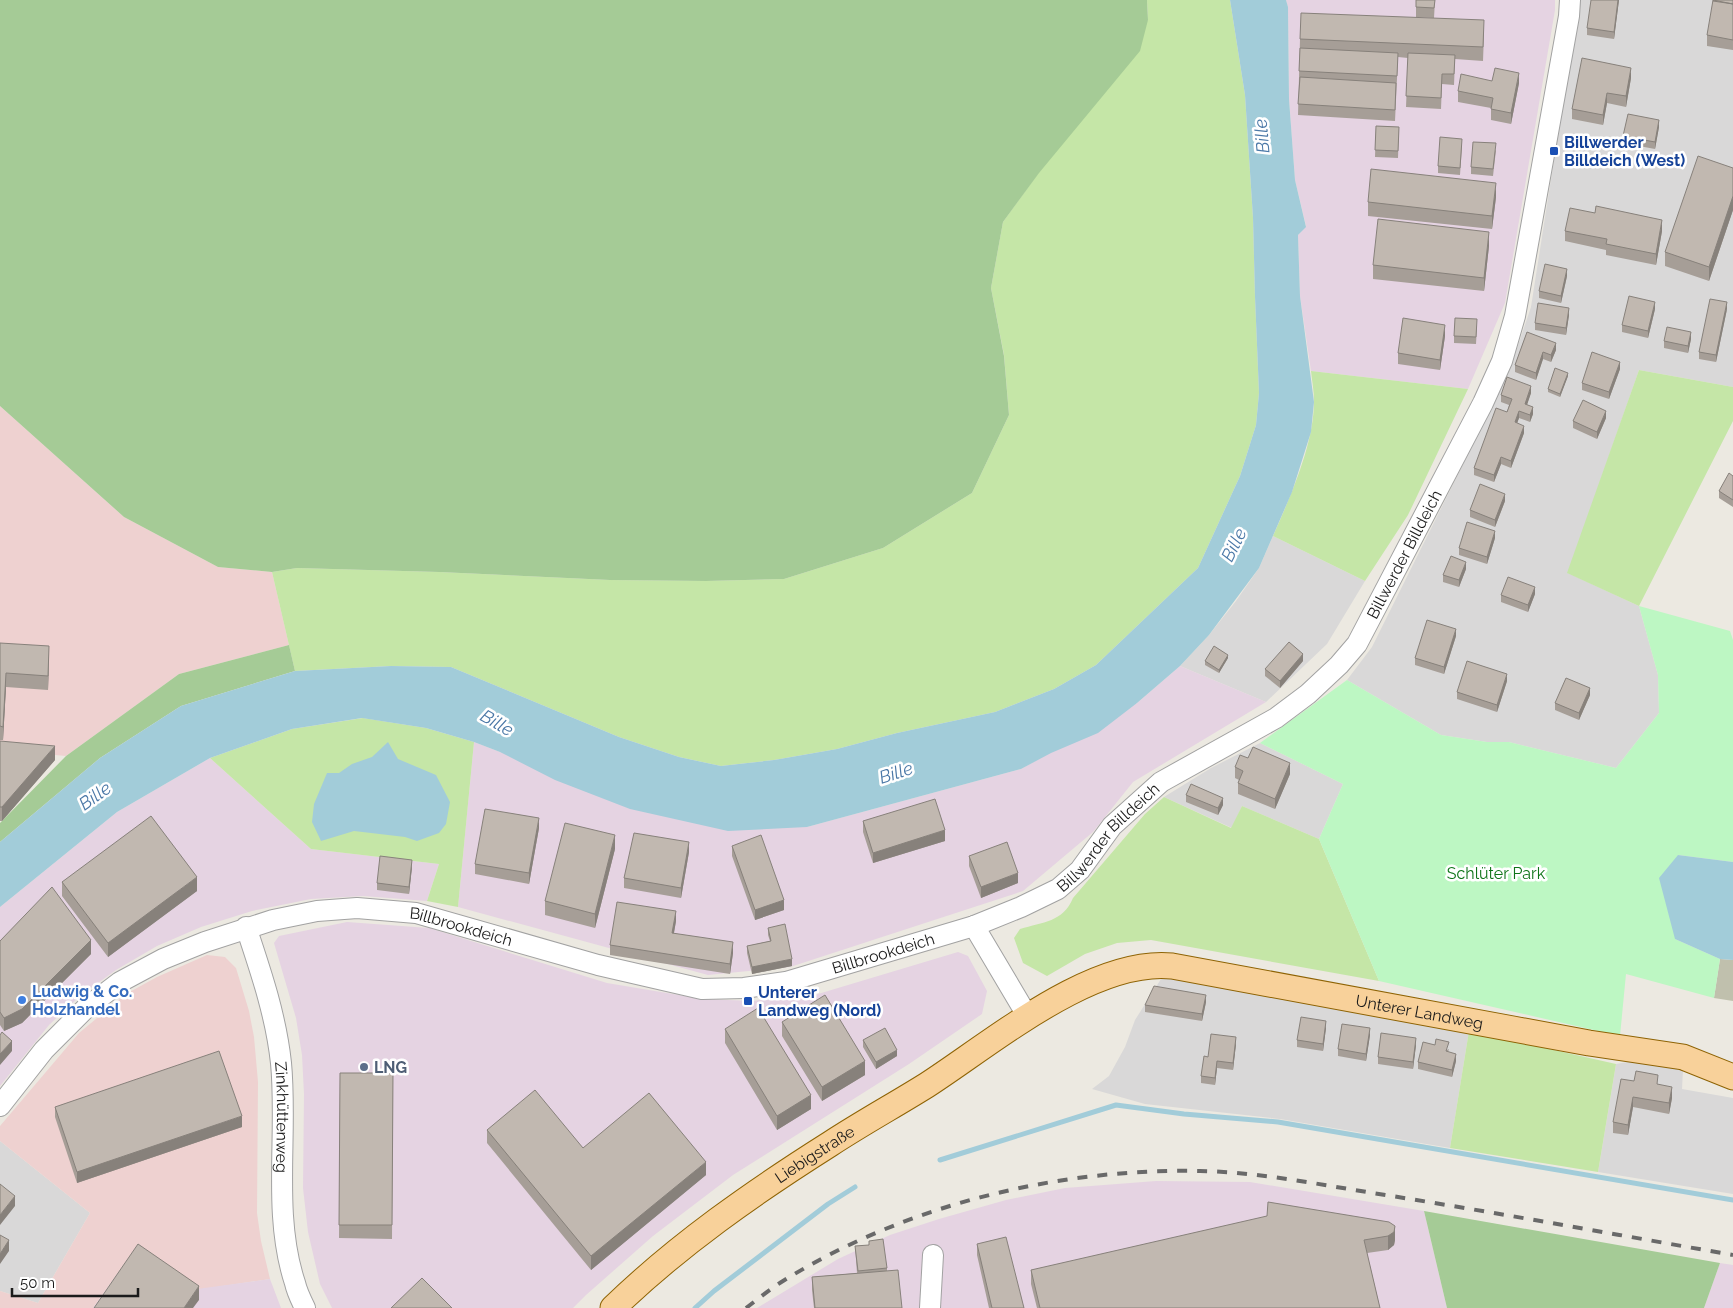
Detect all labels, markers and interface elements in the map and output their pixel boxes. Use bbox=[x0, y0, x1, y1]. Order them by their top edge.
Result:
water label: Bille bbox=[1250, 118, 1273, 154]
place label: Billwerder Billdeich (West) bbox=[1564, 133, 1685, 170]
marker: Billwerder Billdeich (West) bbox=[1548, 145, 1560, 157]
street label: Billwerder Billdeich bbox=[1363, 487, 1446, 622]
water label: Bille bbox=[1217, 524, 1251, 565]
water label: Bille bbox=[477, 705, 518, 740]
water label: Bille bbox=[876, 757, 916, 788]
water label: Bille bbox=[75, 777, 115, 814]
street label: Billwerder Billdeich bbox=[1053, 779, 1163, 896]
park label: Schlüter Park bbox=[1447, 864, 1546, 883]
street label: Billbrookdeich bbox=[409, 903, 515, 950]
street label: Billbrookdeich bbox=[830, 929, 937, 978]
place label: Ludwig & Co. Holzhandel bbox=[32, 982, 132, 1019]
place label: Unterer Landweg (Nord) bbox=[758, 983, 881, 1020]
street label: Unterer Landweg bbox=[1354, 991, 1485, 1033]
marker: Ludwig & Co. Holzhandel bbox=[16, 994, 28, 1006]
marker: Unterer Landweg (Nord) bbox=[742, 995, 754, 1007]
place label: LNG bbox=[374, 1058, 407, 1077]
street label: Zinkhüttenweg bbox=[271, 1061, 292, 1173]
marker: LNG bbox=[358, 1061, 370, 1073]
street label: Liebigstraße bbox=[771, 1122, 858, 1187]
scale bar bbox=[12, 1266, 139, 1298]
text: 50 m bbox=[20, 1274, 55, 1292]

